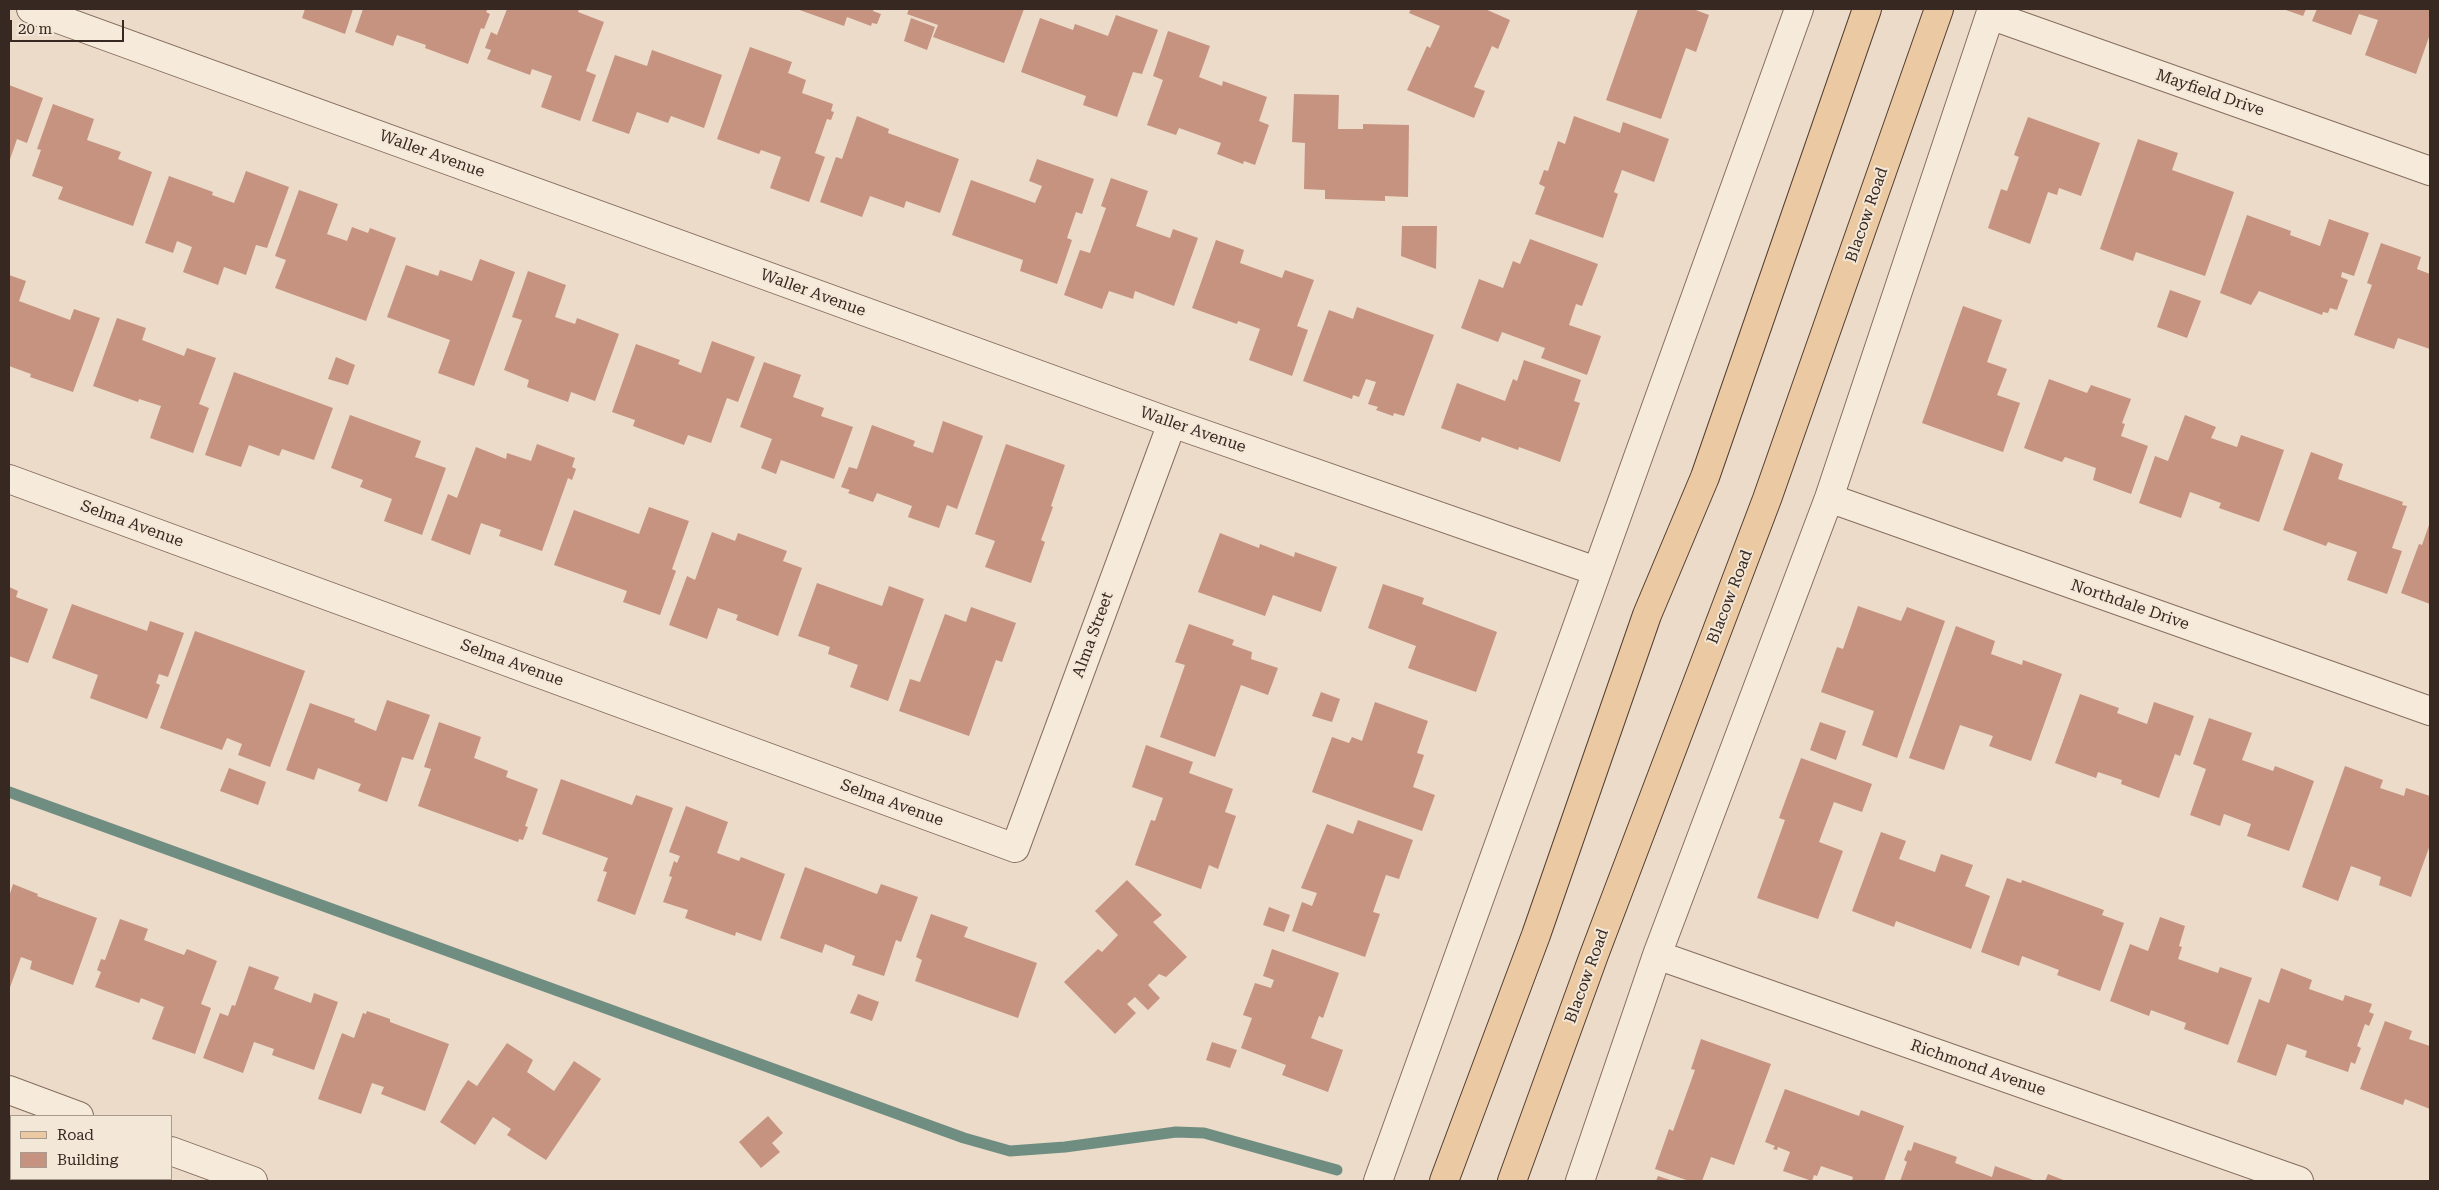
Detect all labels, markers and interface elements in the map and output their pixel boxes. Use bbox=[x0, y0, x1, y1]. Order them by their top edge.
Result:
scale bar bbox=[12, 10, 126, 42]
text: 20 m bbox=[18, 20, 52, 38]
street label: Mayfield Drive bbox=[2153, 65, 2267, 121]
street label: Waller Avenue bbox=[377, 126, 487, 182]
street label: Blacow Road bbox=[1842, 165, 1892, 265]
street label: Waller Avenue bbox=[758, 265, 868, 321]
street label: Waller Avenue bbox=[1137, 403, 1249, 457]
street label: Selma Avenue bbox=[78, 496, 186, 552]
street label: Blacow Road bbox=[1703, 547, 1757, 647]
street label: Northdale Drive bbox=[2068, 576, 2192, 634]
street label: Alma Street bbox=[1069, 590, 1117, 680]
street label: Selma Avenue bbox=[458, 635, 566, 691]
street label: Selma Avenue bbox=[838, 775, 946, 831]
street label: Blacow Road bbox=[1561, 926, 1613, 1026]
street label: Richmond Avenue bbox=[1908, 1036, 2048, 1100]
legend bbox=[10, 1115, 172, 1180]
text: Road bbox=[57, 1126, 94, 1144]
text: Building bbox=[57, 1151, 118, 1169]

